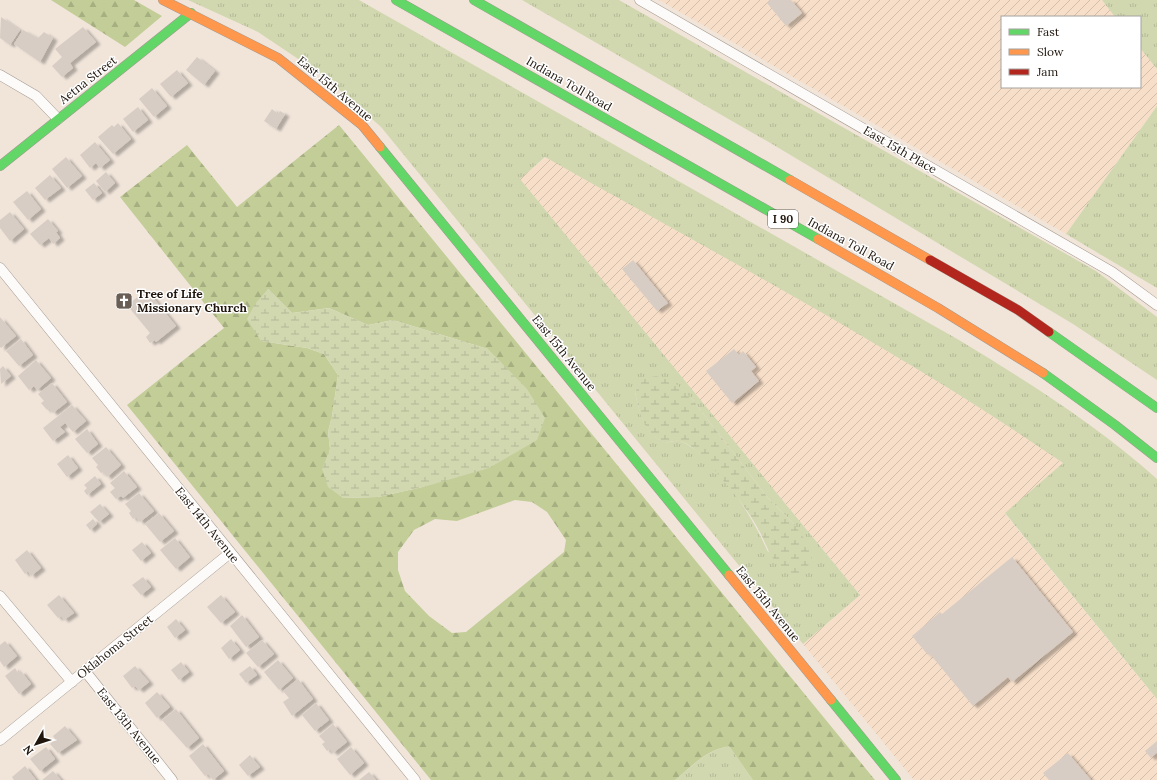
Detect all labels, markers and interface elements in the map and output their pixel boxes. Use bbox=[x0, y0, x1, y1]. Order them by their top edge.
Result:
legend bbox=[1001, 16, 1141, 88]
text: Fast bbox=[1037, 24, 1060, 39]
text: Slow bbox=[1037, 44, 1064, 59]
street label: Aetna Street bbox=[55, 52, 120, 107]
street label: East 15th Avenue bbox=[295, 53, 376, 125]
street label: Indiana Toll Road bbox=[524, 53, 615, 114]
text: Jam bbox=[1036, 64, 1058, 79]
street label: East 15th Place bbox=[861, 122, 940, 177]
road number: I 90 bbox=[768, 210, 798, 228]
street label: Indiana Toll Road bbox=[806, 214, 897, 273]
place label: Tree of Life Missionary Church bbox=[137, 286, 247, 315]
church icon: Tree of Life Missionary Church bbox=[114, 291, 134, 311]
street label: East 15th Avenue bbox=[529, 312, 600, 394]
street label: East 14th Avenue bbox=[172, 484, 243, 566]
street label: East 15th Avenue bbox=[733, 563, 804, 645]
street label: Oklahoma Street bbox=[74, 611, 156, 682]
street label: East 13th Avenue bbox=[94, 685, 165, 767]
north arrow bbox=[16, 724, 56, 764]
text: N bbox=[20, 742, 36, 758]

